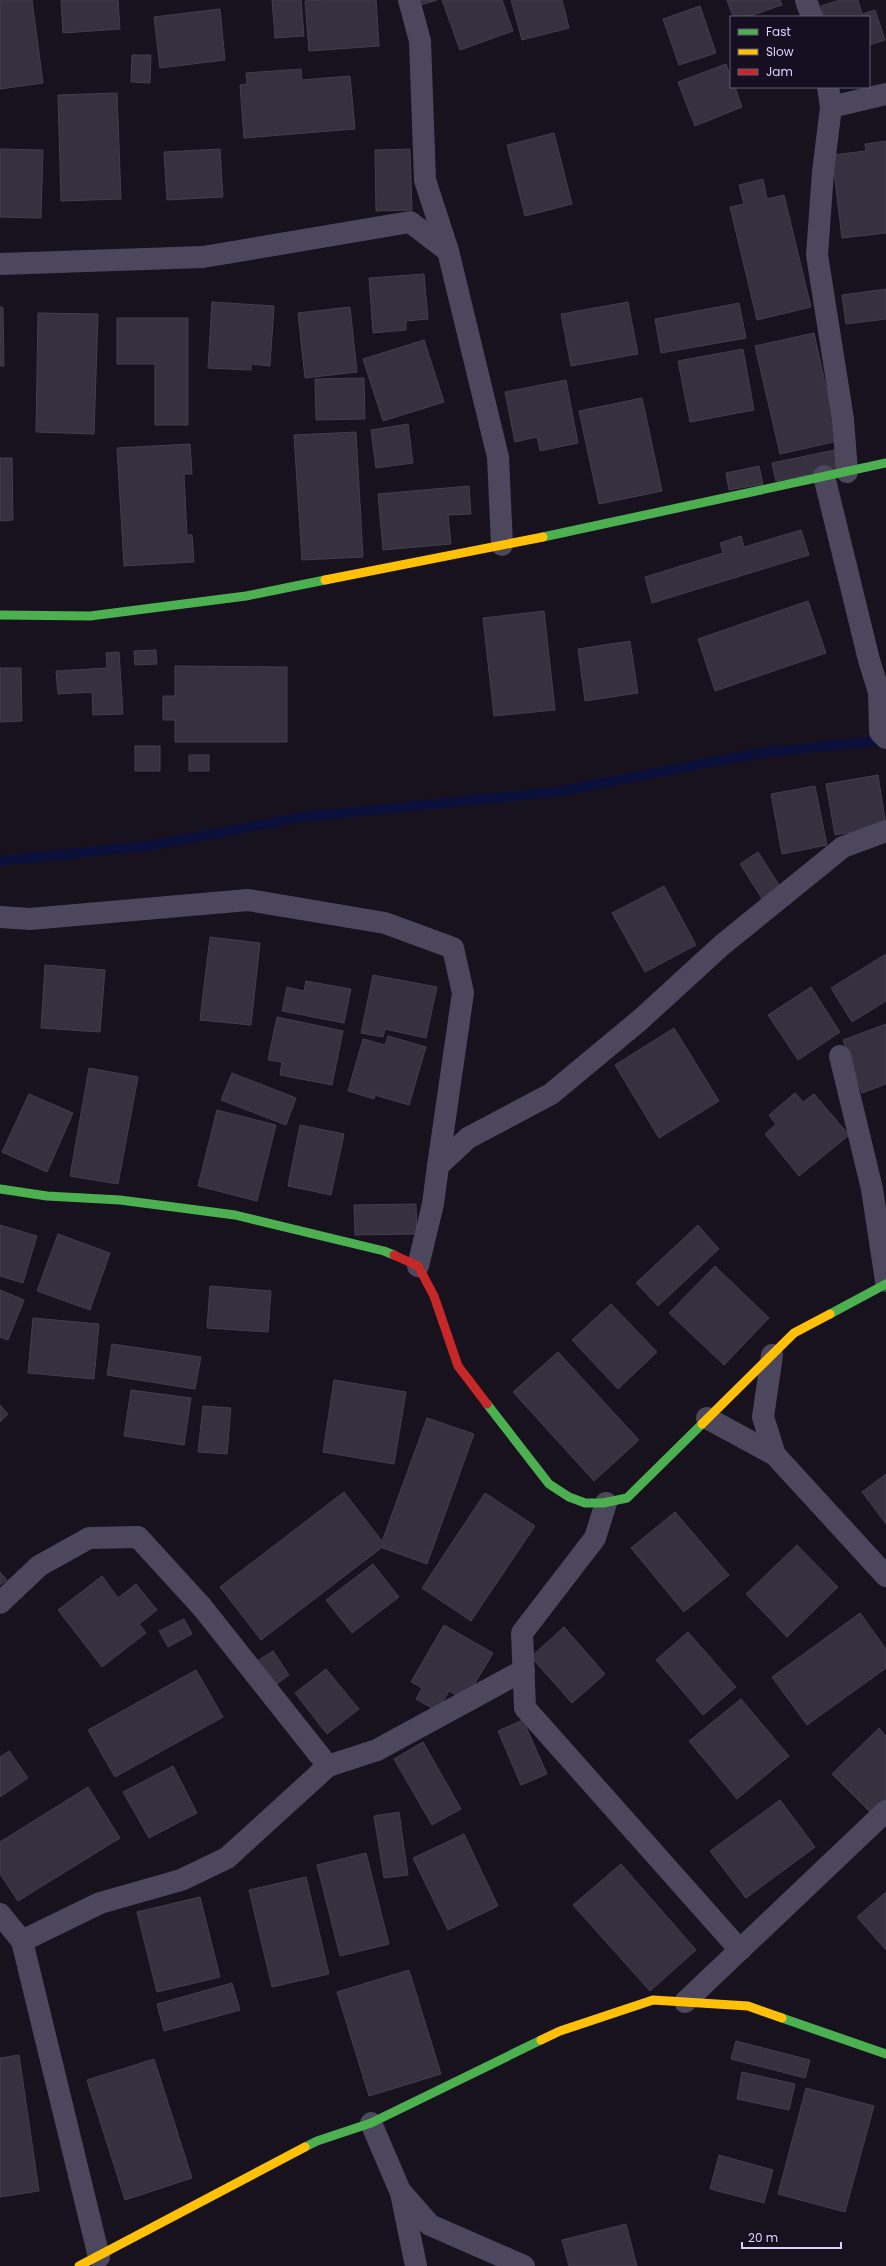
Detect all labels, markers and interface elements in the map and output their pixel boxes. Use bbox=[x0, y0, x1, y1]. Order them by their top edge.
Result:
legend bbox=[730, 16, 870, 88]
text: Fast bbox=[766, 23, 791, 40]
text: Slow bbox=[766, 43, 794, 60]
text: Jam bbox=[766, 63, 793, 80]
scale bar bbox=[742, 2224, 841, 2250]
text: 20 m bbox=[748, 2229, 778, 2246]

